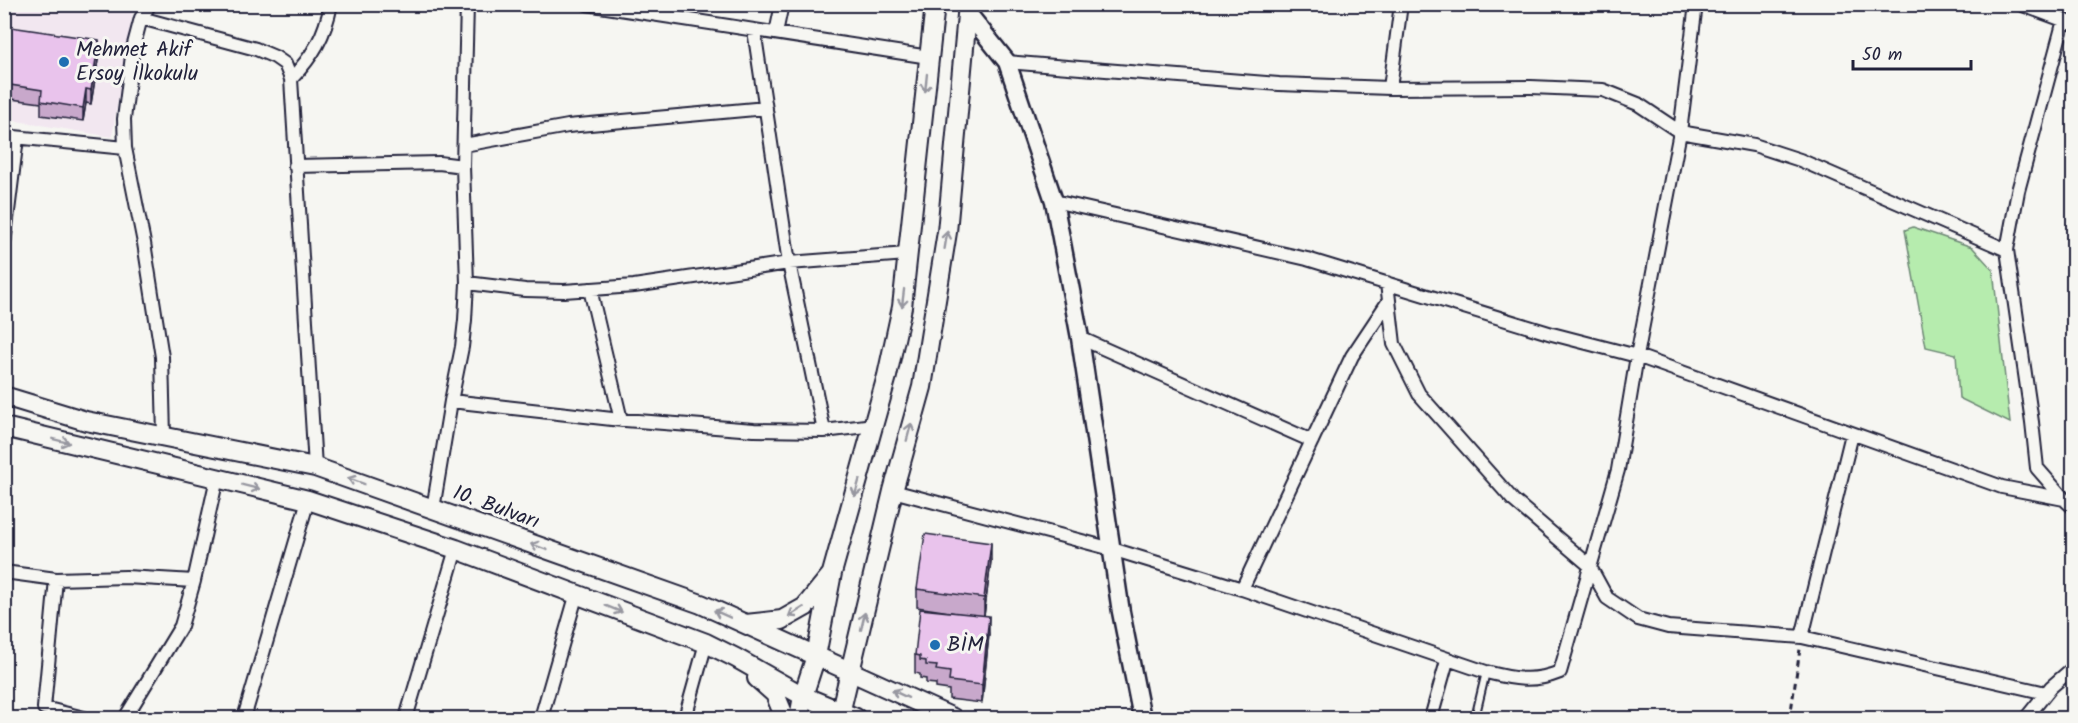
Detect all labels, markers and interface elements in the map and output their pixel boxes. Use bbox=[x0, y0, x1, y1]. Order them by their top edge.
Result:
scale bar bbox=[1853, 33, 1972, 71]
place label: Mehmet Akif Ersoy İlkokulu bbox=[76, 34, 198, 91]
text: 50 m bbox=[1862, 41, 1902, 70]
marker: Mehmet Akif Ersoy İlkokulu bbox=[57, 55, 71, 69]
one-way arrow bbox=[920, 73, 931, 93]
one-way arrow bbox=[941, 231, 952, 251]
one-way arrow bbox=[897, 288, 908, 308]
one-way arrow bbox=[904, 423, 916, 442]
one-way arrow bbox=[51, 436, 70, 448]
one-way arrow bbox=[347, 475, 365, 486]
street label: 10. Bulvarı bbox=[448, 477, 544, 539]
one-way arrow bbox=[850, 478, 862, 497]
one-way arrow bbox=[241, 481, 260, 493]
one-way arrow bbox=[530, 540, 549, 551]
one-way arrow bbox=[605, 604, 623, 615]
one-way arrow bbox=[788, 606, 805, 618]
one-way arrow bbox=[714, 608, 732, 619]
one-way arrow bbox=[858, 612, 869, 631]
place label: BİM bbox=[947, 629, 984, 662]
marker: BİM bbox=[928, 638, 942, 652]
one-way arrow bbox=[892, 688, 910, 700]

